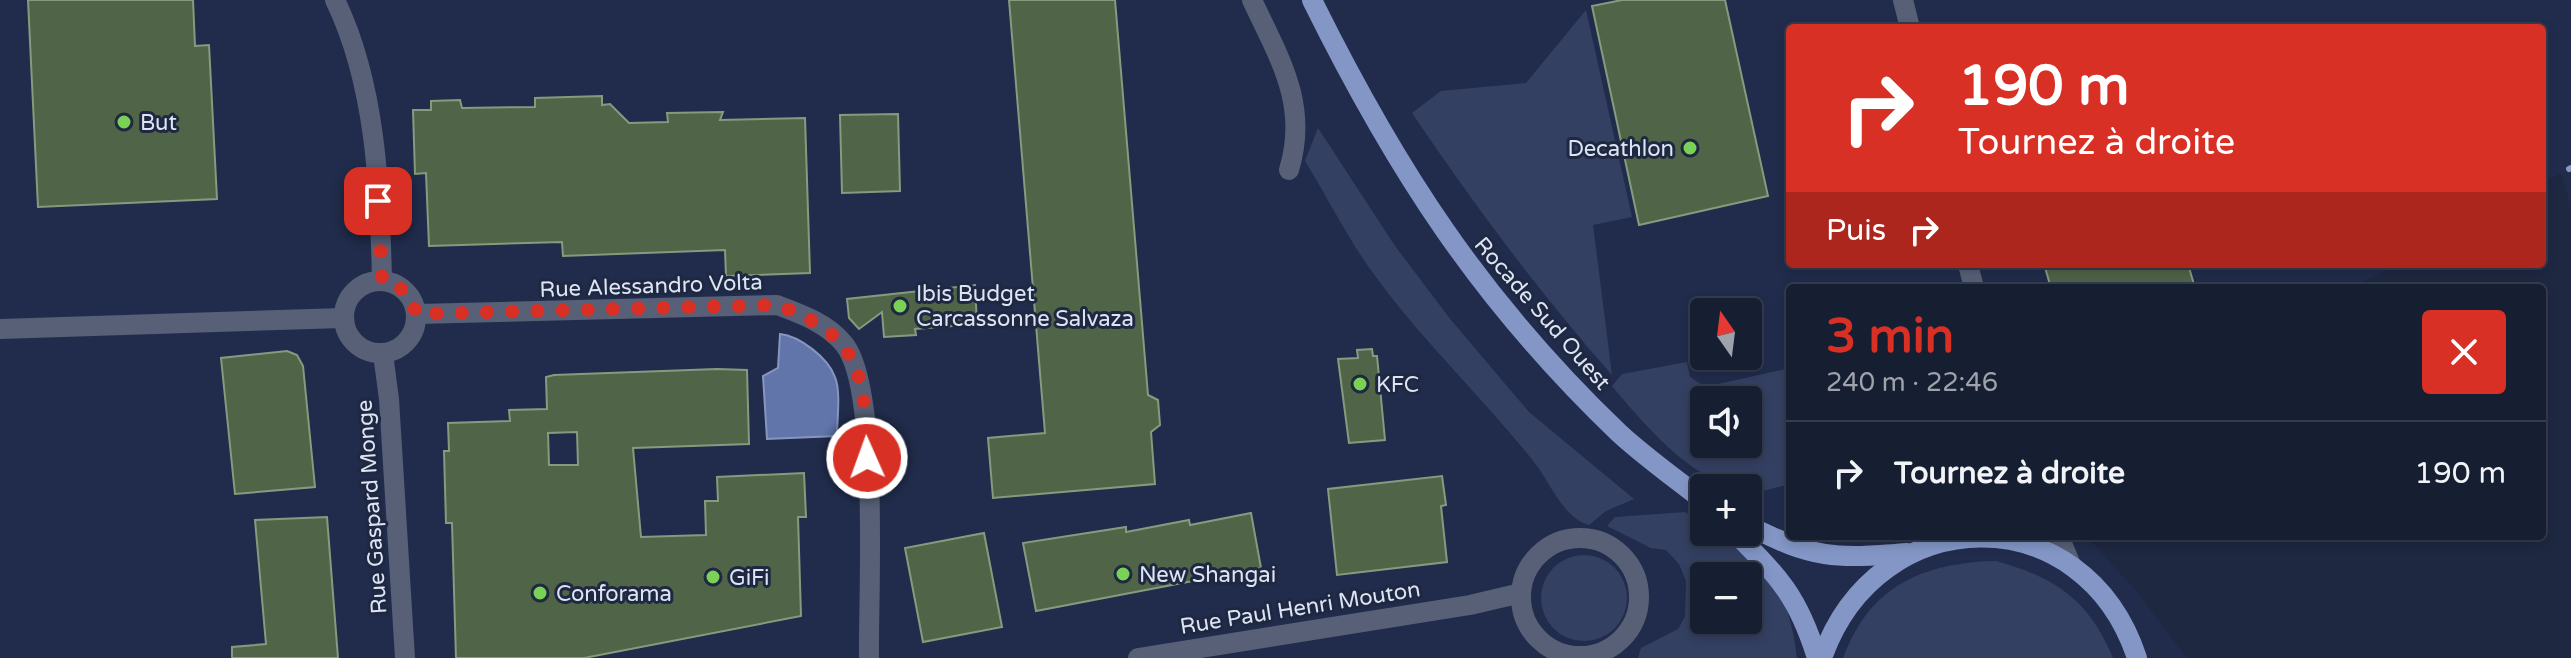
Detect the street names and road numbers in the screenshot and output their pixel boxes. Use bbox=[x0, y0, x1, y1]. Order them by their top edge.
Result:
street label: Rocade Sud Ouest bbox=[1469, 232, 1616, 395]
street label: Rue Alessandro Volta bbox=[539, 269, 763, 303]
street label: Rue Gaspard Monge bbox=[352, 399, 392, 615]
street label: Rue Paul Henri Mouton bbox=[1178, 576, 1422, 640]

